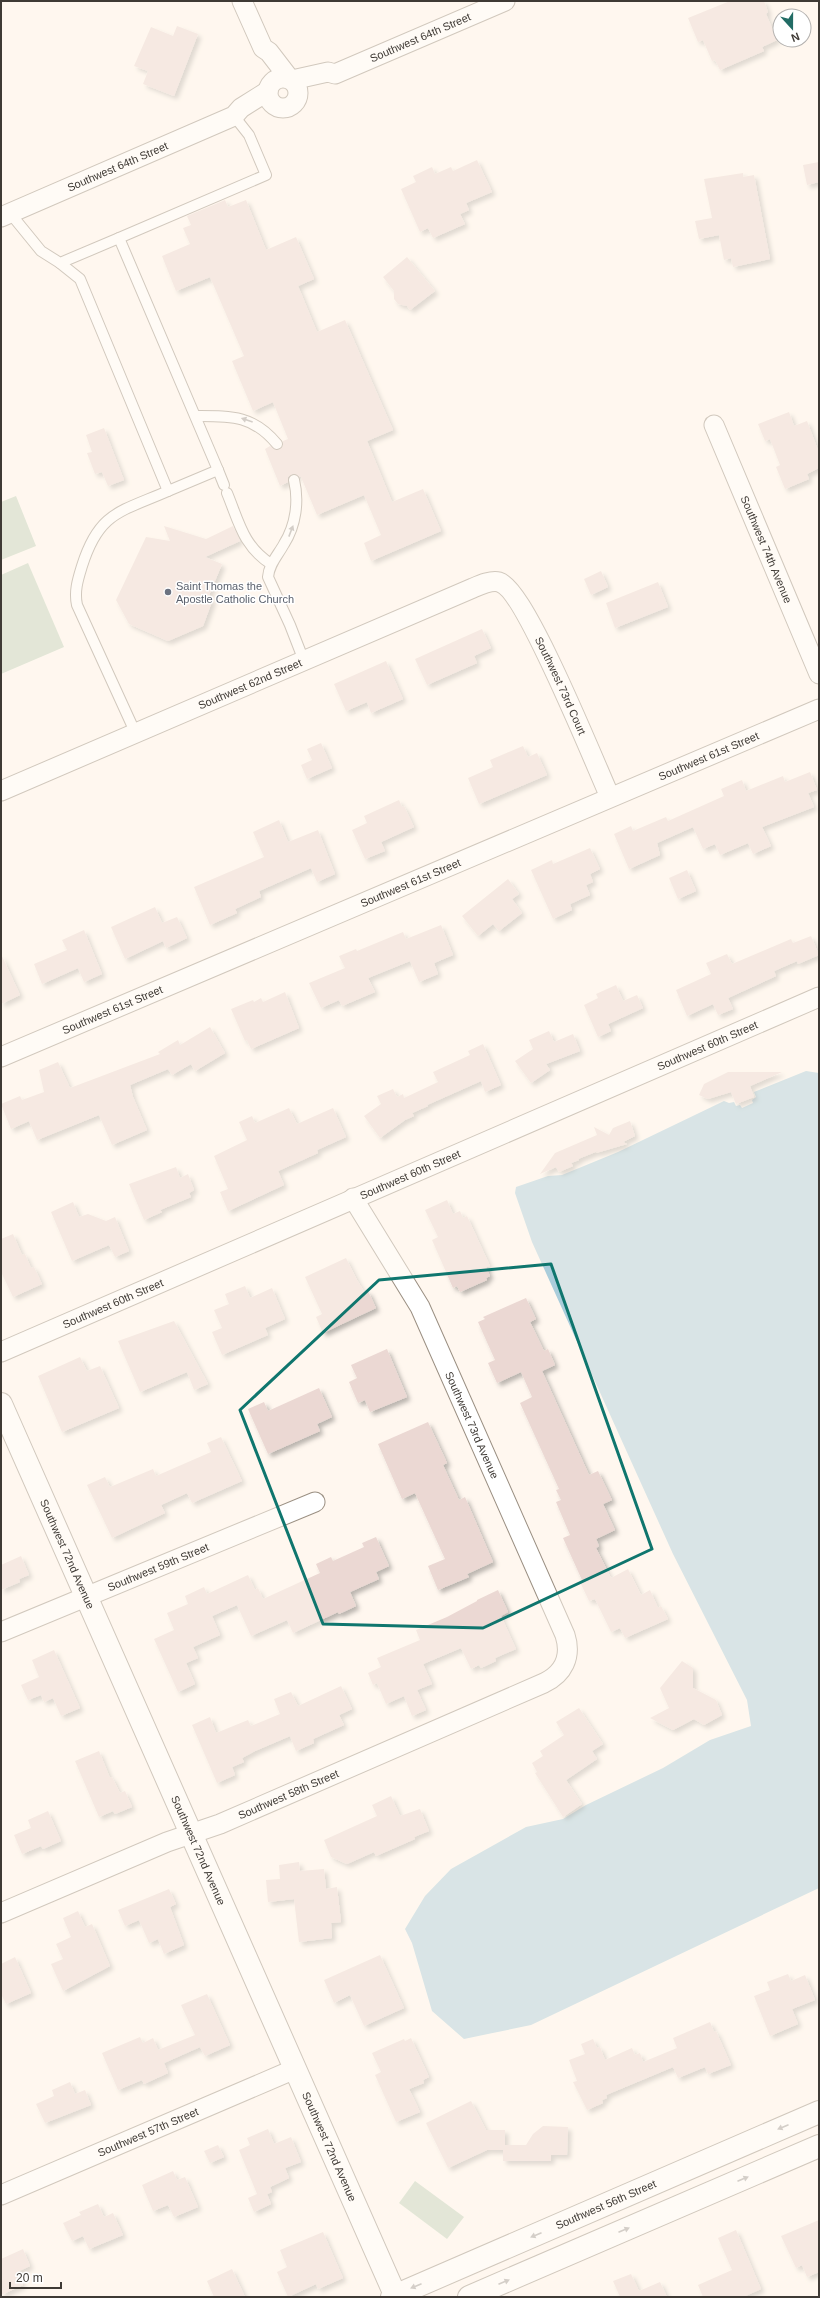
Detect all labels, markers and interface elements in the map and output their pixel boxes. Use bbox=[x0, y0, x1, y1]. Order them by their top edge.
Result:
north arrow bbox=[772, 8, 812, 48]
street label: Southwest 64th Street bbox=[368, 10, 472, 64]
text: N bbox=[790, 30, 801, 44]
street label: Southwest 64th Street bbox=[65, 139, 170, 194]
one-way arrow bbox=[241, 417, 253, 423]
street label: Southwest 74th Avenue bbox=[738, 494, 794, 605]
one-way arrow bbox=[288, 524, 294, 536]
place label: Saint Thomas the Apostle Catholic Church bbox=[176, 580, 294, 605]
marker: Saint Thomas the Apostle Catholic Church bbox=[163, 587, 173, 597]
street label: Southwest 73rd Court bbox=[533, 635, 588, 737]
street label: Southwest 62nd Street bbox=[196, 656, 304, 711]
street label: Southwest 61st Street bbox=[657, 729, 761, 783]
street label: Southwest 61st Street bbox=[359, 856, 462, 909]
street label: Southwest 61st Street bbox=[60, 983, 164, 1036]
street label: Southwest 60th Street bbox=[655, 1018, 759, 1073]
street label: Southwest 60th Street bbox=[358, 1147, 462, 1202]
street label: Southwest 60th Street bbox=[61, 1276, 165, 1331]
street label: Southwest 73rd Avenue bbox=[443, 1370, 501, 1480]
street label: Southwest 72nd Avenue bbox=[38, 1497, 97, 1611]
street label: Southwest 59th Street bbox=[106, 1541, 210, 1593]
street label: Southwest 58th Street bbox=[236, 1767, 340, 1821]
street label: Southwest 72nd Avenue bbox=[169, 1794, 228, 1907]
street label: Southwest 72nd Avenue bbox=[300, 2090, 359, 2203]
street label: Southwest 57th Street bbox=[96, 2105, 200, 2159]
one-way arrow bbox=[778, 2124, 789, 2130]
one-way arrow bbox=[738, 2175, 750, 2181]
street label: Southwest 56th Street bbox=[554, 2177, 658, 2231]
one-way arrow bbox=[618, 2227, 629, 2233]
one-way arrow bbox=[529, 2232, 541, 2238]
scale bar bbox=[10, 2264, 61, 2290]
text: 20 m bbox=[16, 2271, 43, 2285]
one-way arrow bbox=[499, 2278, 511, 2284]
one-way arrow bbox=[410, 2284, 422, 2290]

